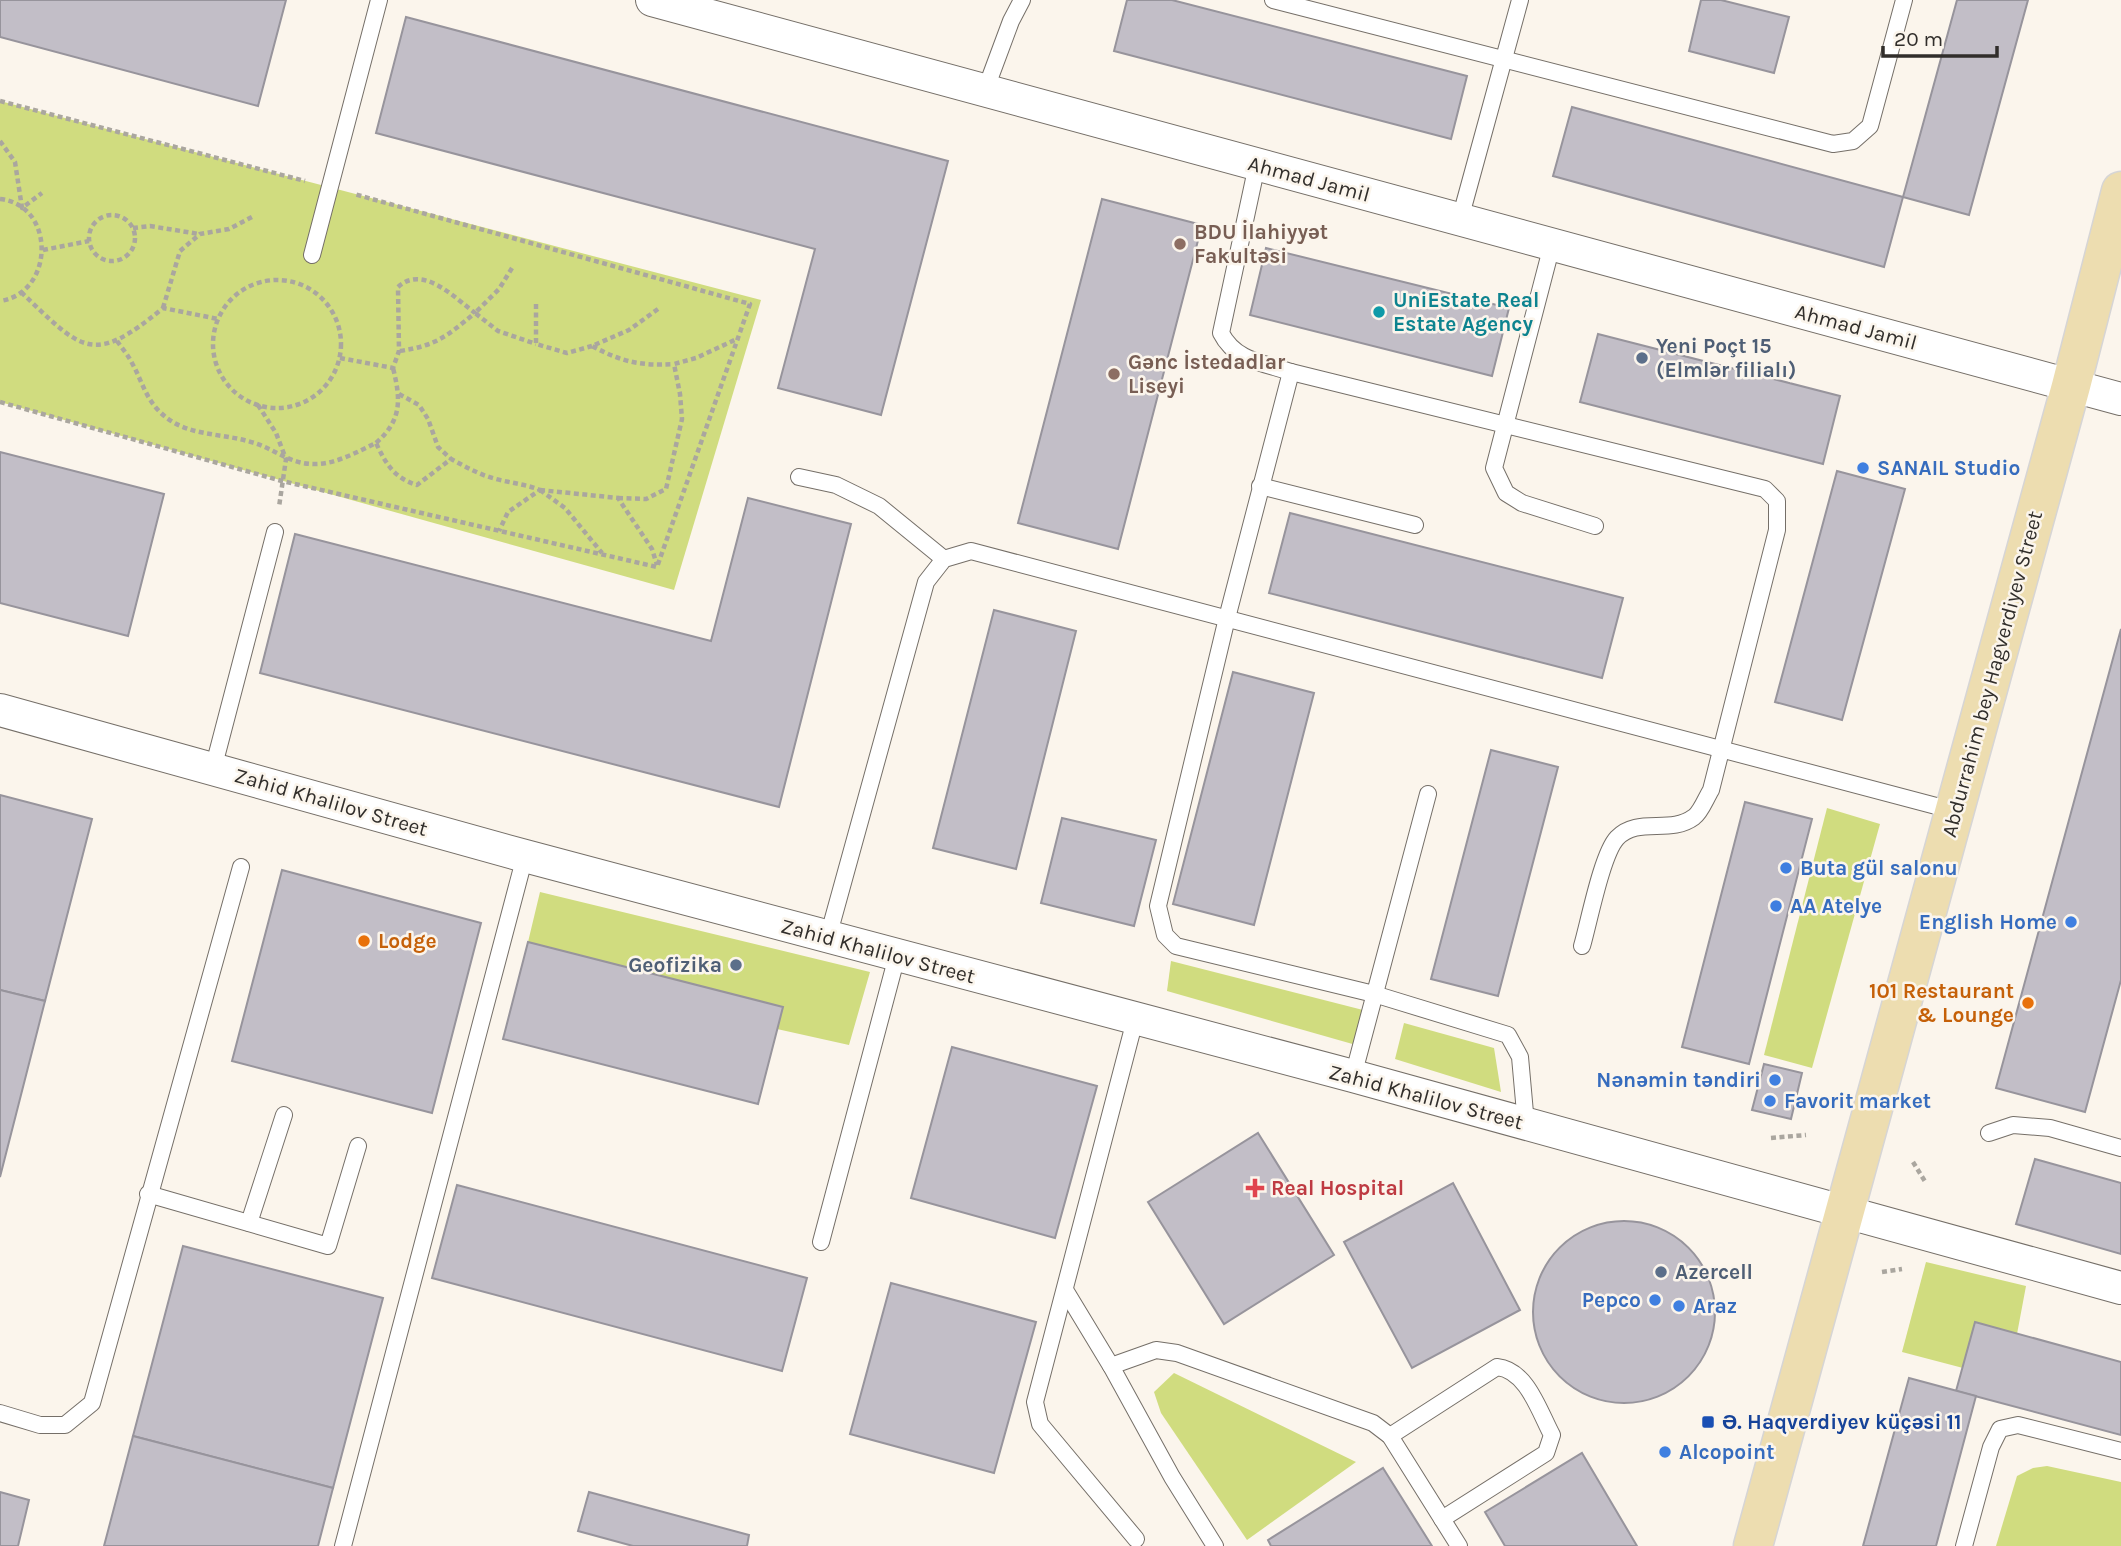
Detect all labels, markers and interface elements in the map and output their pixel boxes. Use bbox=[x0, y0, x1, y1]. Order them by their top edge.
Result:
scale bar bbox=[1883, 14, 1997, 58]
text: 20 m bbox=[1894, 27, 1943, 51]
street label: Ahmad Jamil bbox=[1245, 151, 1373, 207]
place label: BDU İlahiyyət Fakultəsi bbox=[1194, 219, 1328, 268]
marker: BDU İlahiyyət Fakultəsi bbox=[1172, 236, 1188, 252]
place label: UniEstate Real Estate Agency bbox=[1393, 288, 1539, 336]
street label: Ahmad Jamil bbox=[1792, 299, 1920, 355]
marker: UniEstate Real Estate Agency bbox=[1371, 304, 1387, 320]
place label: Yeni Poçt 15 (Elmlər filialı) bbox=[1656, 334, 1797, 382]
place label: Gənc İstedadlar Liseyi bbox=[1128, 349, 1286, 398]
marker: Yeni Poçt 15 (Elmlər filialı) bbox=[1634, 350, 1650, 366]
marker: Gənc İstedadlar Liseyi bbox=[1106, 366, 1122, 382]
place label: SANAIL Studio bbox=[1877, 456, 2020, 480]
marker: SANAIL Studio bbox=[1855, 460, 1871, 476]
street label: Abdurrahim bey Hagverdiyev Street bbox=[1937, 508, 2047, 840]
street label: Zahid Khalilov Street bbox=[232, 763, 431, 841]
place label: Buta gül salonu bbox=[1800, 856, 1958, 880]
marker: Buta gül salonu bbox=[1778, 860, 1794, 876]
place label: AA Atelye bbox=[1790, 894, 1882, 918]
marker: AA Atelye bbox=[1768, 898, 1784, 914]
place label: English Home bbox=[1919, 910, 2057, 934]
street label: Zahid Khalilov Street bbox=[778, 914, 978, 989]
marker: English Home bbox=[2063, 914, 2079, 930]
place label: Lodge bbox=[378, 929, 437, 953]
marker: Lodge bbox=[356, 933, 372, 949]
place label: Geofizika bbox=[628, 953, 722, 977]
marker: Geofizika bbox=[728, 957, 744, 973]
place label: 101 Restaurant & Lounge bbox=[1869, 979, 2014, 1027]
marker: 101 Restaurant & Lounge bbox=[2020, 995, 2036, 1011]
street label: Zahid Khalilov Street bbox=[1326, 1060, 1526, 1135]
place label: Nənəmin təndiri bbox=[1596, 1068, 1761, 1092]
marker: Nənəmin təndiri bbox=[1767, 1072, 1783, 1088]
place label: Favorit market bbox=[1784, 1089, 1931, 1113]
marker: Favorit market bbox=[1762, 1093, 1778, 1109]
place label: Real Hospital bbox=[1271, 1176, 1404, 1200]
marker: Real Hospital bbox=[1245, 1178, 1265, 1198]
place label: Azercell bbox=[1675, 1260, 1753, 1284]
marker: Azercell bbox=[1653, 1264, 1669, 1280]
place label: Pepco bbox=[1582, 1288, 1641, 1312]
marker: Pepco bbox=[1647, 1292, 1663, 1308]
place label: Araz bbox=[1693, 1294, 1737, 1318]
marker: Araz bbox=[1671, 1298, 1687, 1314]
place label: Ə. Haqverdiyev küçəsi 11 bbox=[1722, 1410, 1962, 1435]
marker: Ə. Haqverdiyev küçəsi 11 bbox=[1700, 1414, 1716, 1430]
place label: Alcopoint bbox=[1679, 1440, 1775, 1464]
marker: Alcopoint bbox=[1657, 1444, 1673, 1460]

